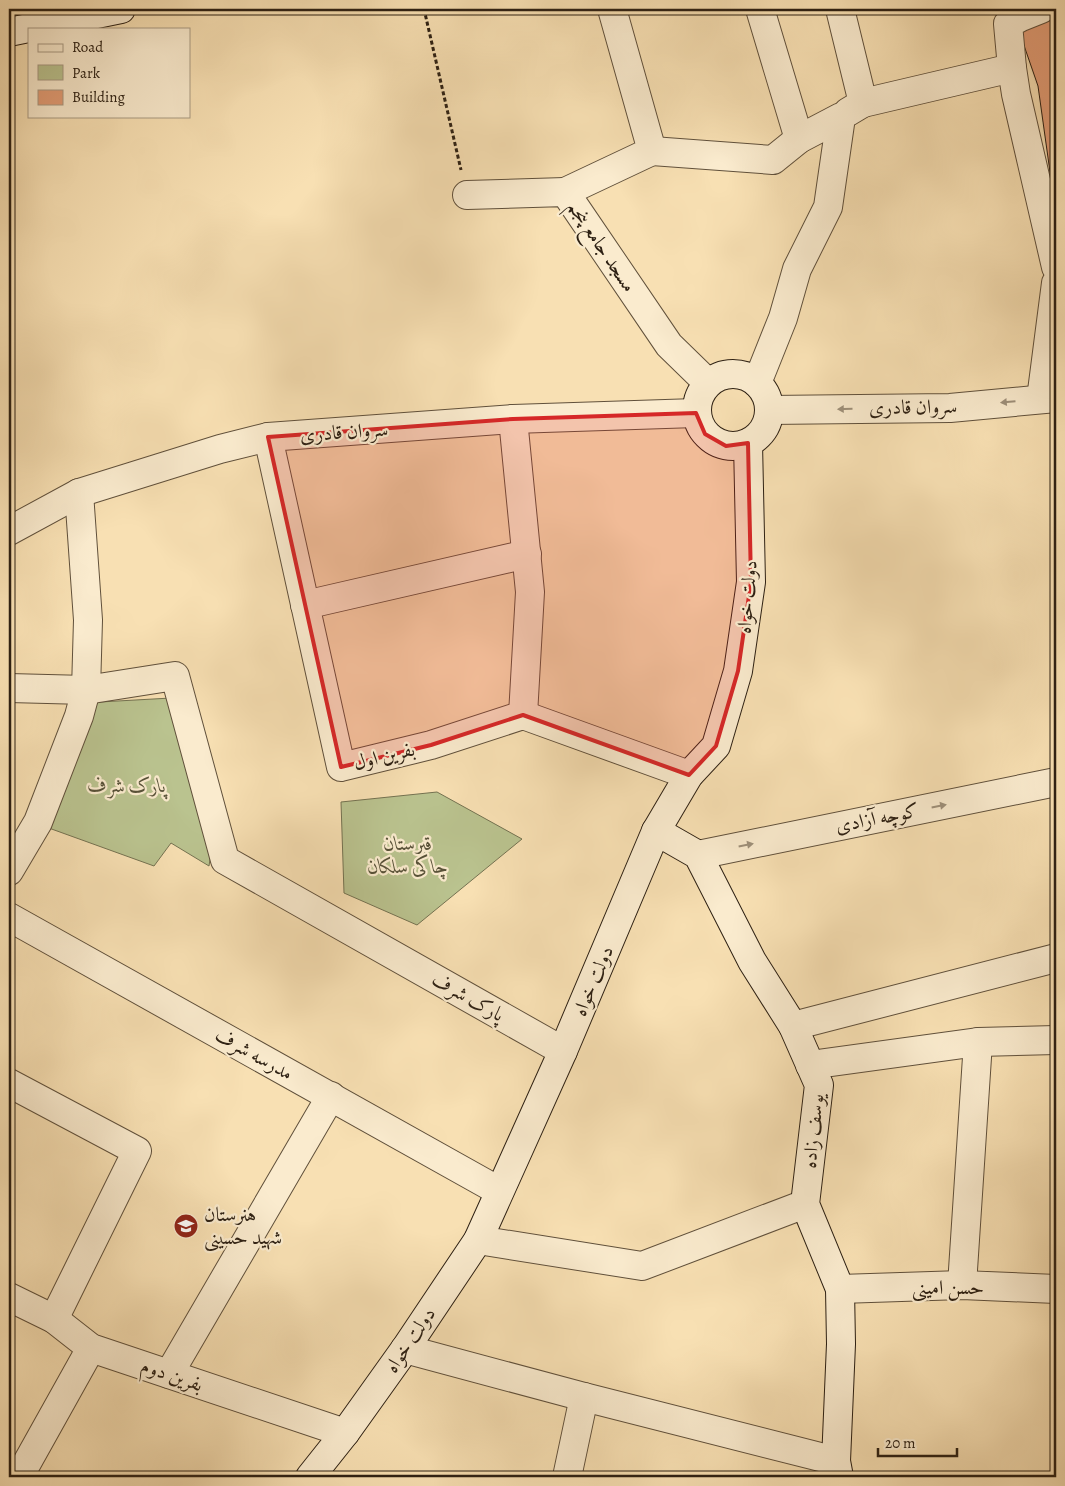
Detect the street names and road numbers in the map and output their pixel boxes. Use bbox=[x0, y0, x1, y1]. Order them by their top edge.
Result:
street label: مسجد جامع پنجم bbox=[557, 195, 643, 300]
street label: سروان قادری bbox=[869, 393, 957, 421]
street label: سروان قادری bbox=[299, 415, 389, 449]
street label: دولت خواه bbox=[730, 559, 764, 635]
street label: بفرین اول bbox=[350, 735, 418, 777]
street label: کوچه آزادی bbox=[833, 797, 921, 839]
street label: دولت خواه bbox=[566, 942, 620, 1020]
street label: پارک شرف bbox=[426, 966, 510, 1029]
street label: مدرسه شرف bbox=[210, 1021, 298, 1087]
street label: یوسف زاده bbox=[796, 1091, 830, 1170]
street label: حسن امینی bbox=[912, 1274, 984, 1302]
street label: دولت خواه bbox=[378, 1302, 442, 1378]
street label: بفرین دوم bbox=[136, 1352, 207, 1402]

